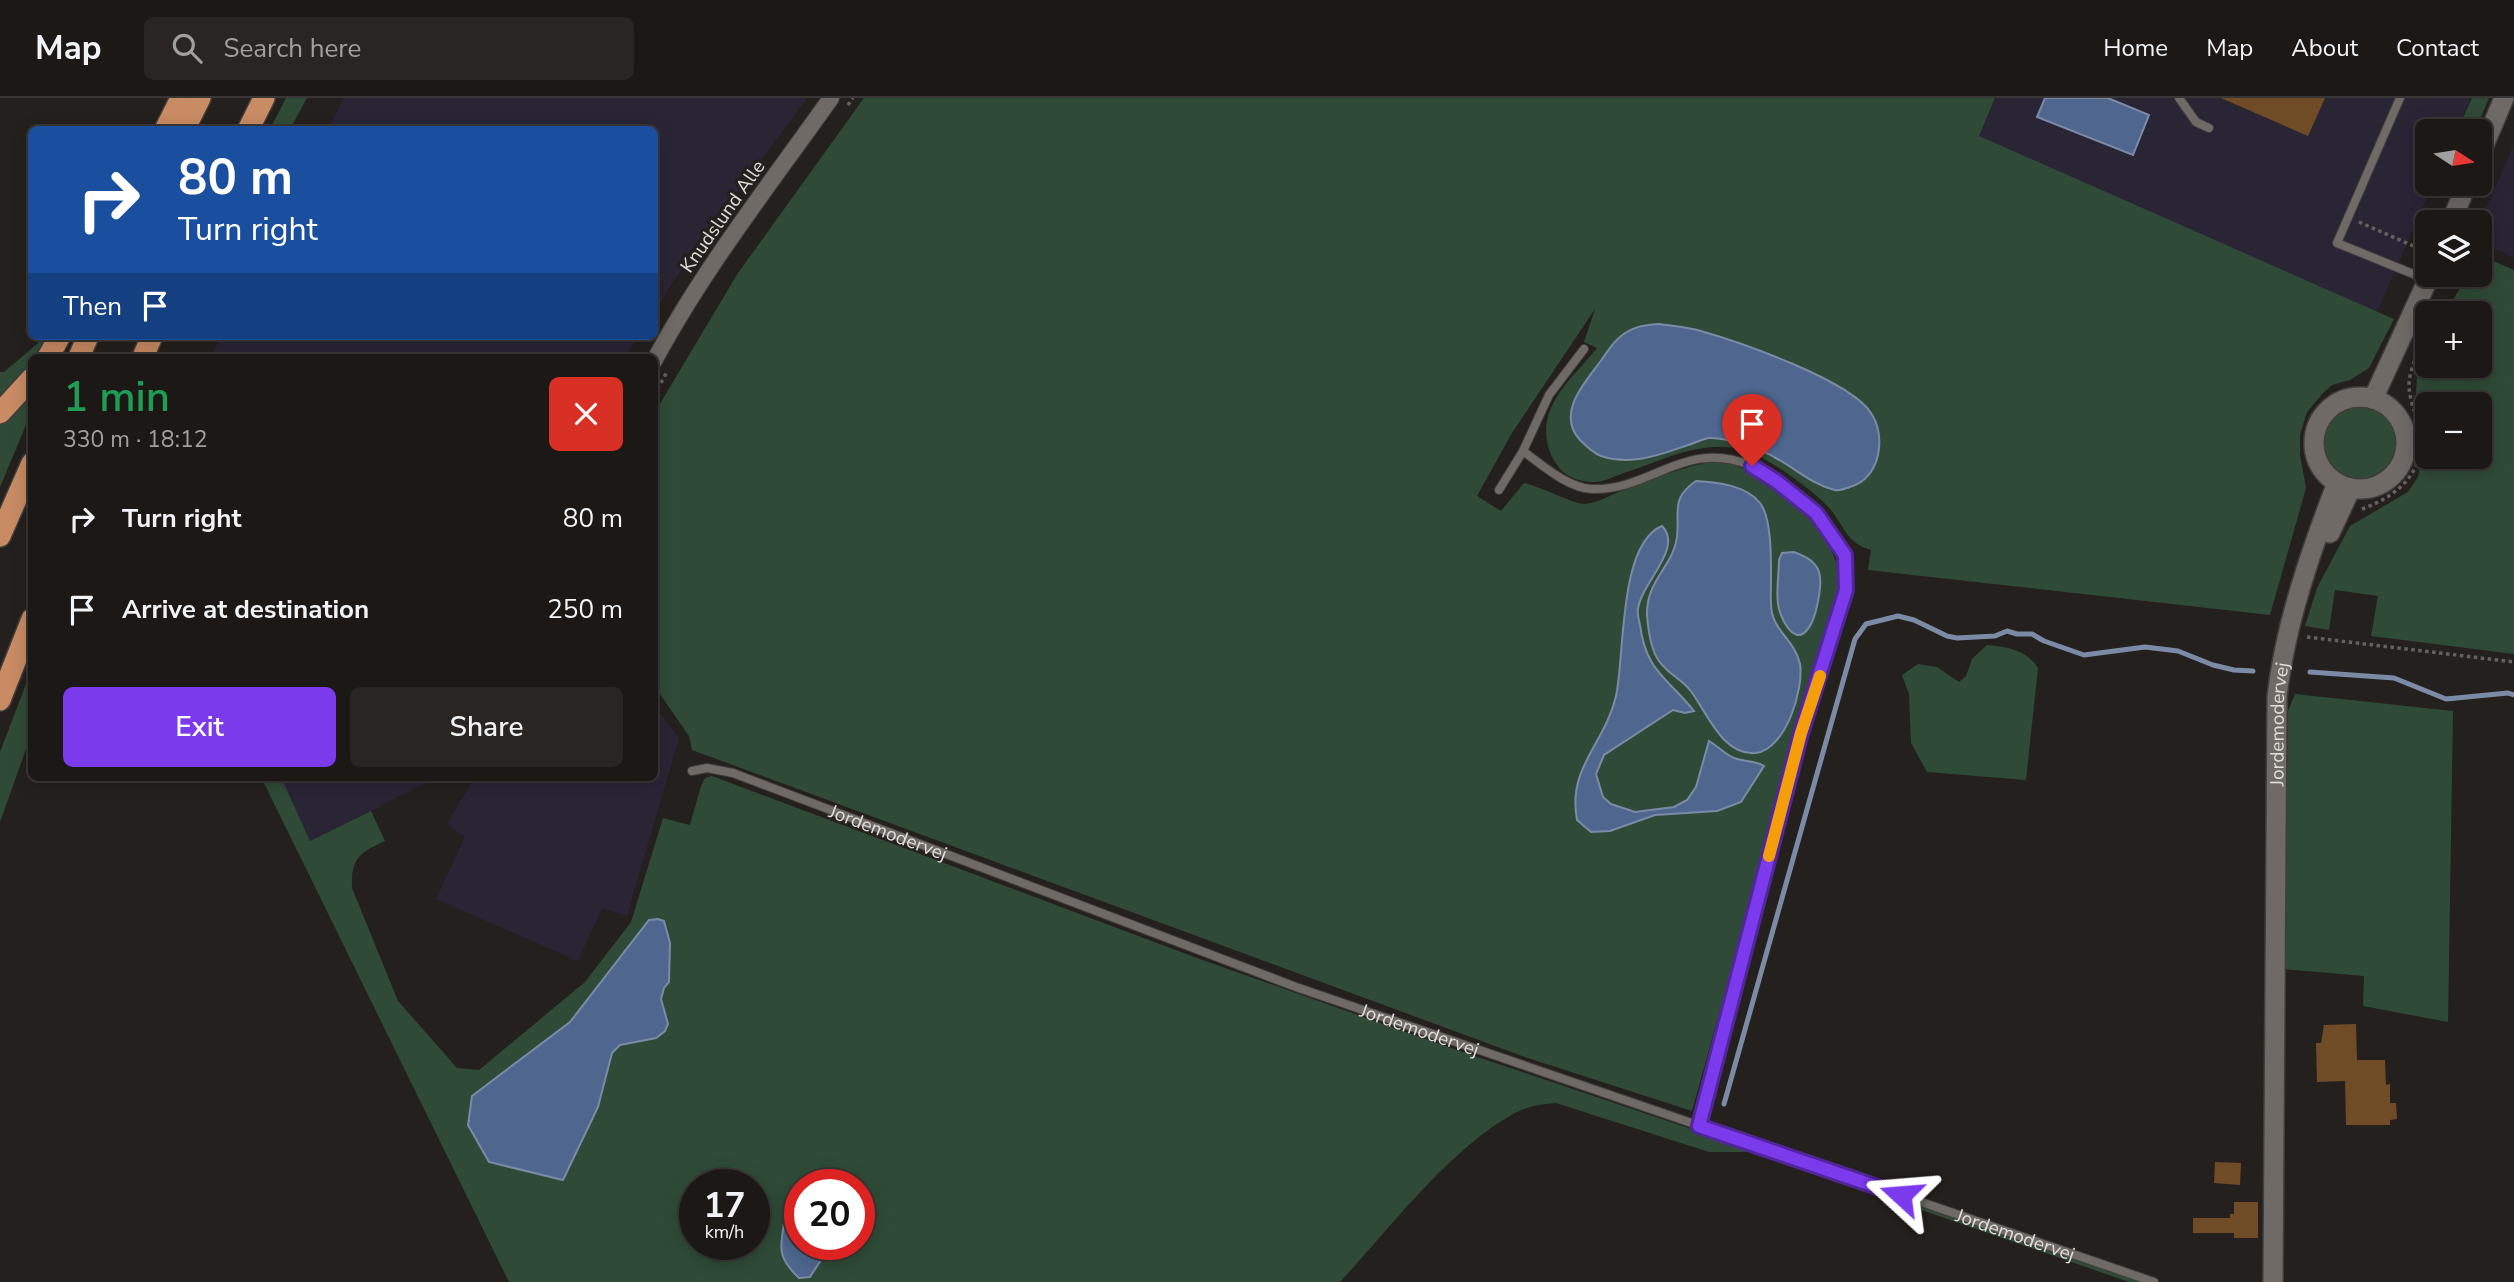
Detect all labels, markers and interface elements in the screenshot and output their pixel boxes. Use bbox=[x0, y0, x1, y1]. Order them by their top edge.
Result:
search box bbox=[144, 17, 634, 80]
text: Map bbox=[35, 26, 102, 71]
icon: search bbox=[168, 29, 206, 67]
text: Search here bbox=[224, 31, 361, 66]
text: Home bbox=[2103, 32, 2168, 64]
text: Map bbox=[2206, 32, 2253, 64]
text: About bbox=[2291, 32, 2358, 64]
text: Contact bbox=[2396, 32, 2479, 64]
north arrow bbox=[2415, 119, 2492, 196]
map controls bbox=[2415, 119, 2492, 469]
text: 80 m bbox=[178, 144, 293, 211]
icon: right bbox=[63, 154, 154, 245]
street label: Knudslund Alle bbox=[674, 155, 771, 278]
text: Turn right bbox=[178, 208, 318, 251]
button: layers bbox=[2415, 210, 2492, 287]
icon: arrive bbox=[136, 287, 174, 325]
text: Then bbox=[63, 289, 122, 324]
button: + bbox=[2415, 301, 2492, 378]
text: 1 min bbox=[63, 369, 170, 426]
button: close bbox=[549, 377, 623, 451]
button: − bbox=[2415, 392, 2492, 469]
pin bbox=[1722, 394, 1782, 466]
icon: arrive bbox=[1733, 405, 1771, 443]
text: 330 m · 18:12 bbox=[63, 424, 208, 455]
icon: right bbox=[63, 500, 101, 538]
text: Turn right bbox=[122, 501, 241, 536]
text: 80 m bbox=[563, 501, 623, 536]
icon: arrive bbox=[63, 591, 101, 629]
text: Arrive at destination bbox=[122, 592, 369, 627]
text: 250 m bbox=[547, 592, 623, 627]
street label: Jordemodervej bbox=[2264, 660, 2296, 787]
button: Exit bbox=[63, 687, 336, 767]
button: Share bbox=[350, 687, 623, 767]
street label: Jordemodervej bbox=[824, 798, 951, 867]
street label: Jordemodervej bbox=[1356, 998, 1482, 1063]
position arrow bbox=[1864, 1158, 1938, 1232]
speed limit sign: 20 bbox=[784, 1169, 875, 1260]
text: 17 bbox=[703, 1182, 746, 1229]
street label: Jordemodervej bbox=[1951, 1203, 2078, 1268]
text: km/h bbox=[705, 1220, 744, 1244]

